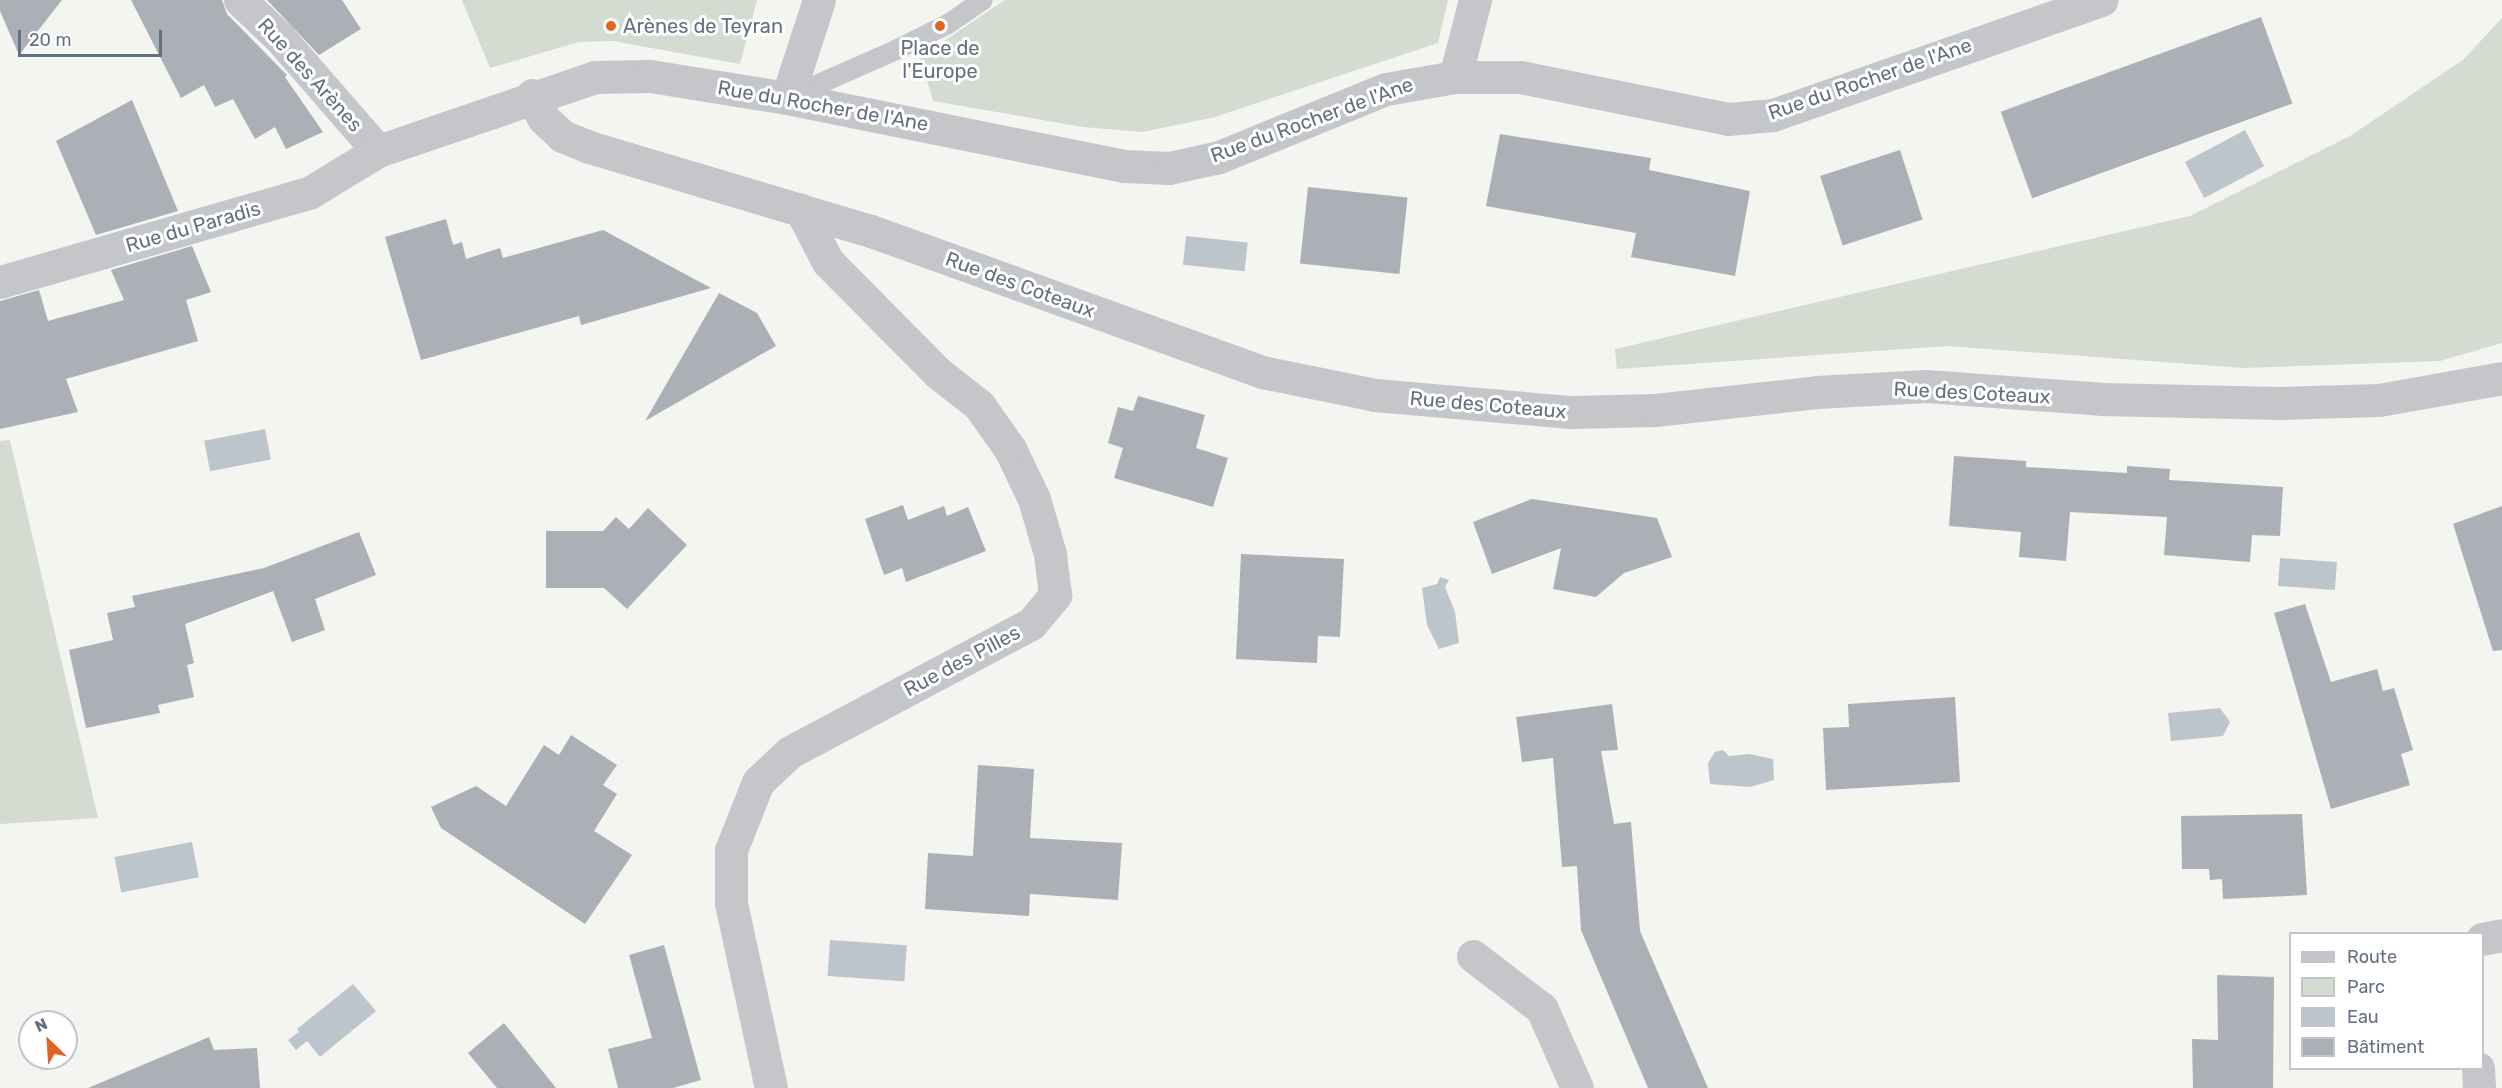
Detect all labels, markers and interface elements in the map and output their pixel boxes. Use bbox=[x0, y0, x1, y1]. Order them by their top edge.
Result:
street label: Rue des Arènes bbox=[253, 13, 367, 137]
place label: Arènes de Teyran bbox=[623, 14, 784, 38]
scale bar bbox=[21, 18, 165, 56]
marker: Arènes de Teyran bbox=[604, 19, 618, 33]
marker: Place de l'Europe bbox=[933, 19, 947, 33]
text: 20 m bbox=[29, 29, 71, 51]
street label: Rue du Rocher de l'Ane bbox=[1765, 33, 1975, 125]
place label: Place de l'Europe bbox=[901, 36, 979, 83]
street label: Rue du Rocher de l'Ane bbox=[1207, 72, 1417, 168]
street label: Rue du Rocher de l'Ane bbox=[716, 76, 930, 136]
street label: Rue du Paradis bbox=[123, 196, 263, 258]
street label: Rue des Coteaux bbox=[942, 247, 1098, 323]
street label: Rue des Coteaux bbox=[1893, 377, 2051, 409]
street label: Rue des Coteaux bbox=[1409, 386, 1567, 424]
street label: Rue des Pilles bbox=[900, 620, 1024, 702]
legend bbox=[2289, 932, 2484, 1070]
text: Route bbox=[2347, 946, 2397, 968]
text: Parc bbox=[2347, 976, 2385, 998]
text: Eau bbox=[2347, 1006, 2379, 1028]
north arrow bbox=[18, 1010, 78, 1070]
text: N bbox=[32, 1014, 50, 1036]
text: Bâtiment bbox=[2347, 1036, 2424, 1058]

